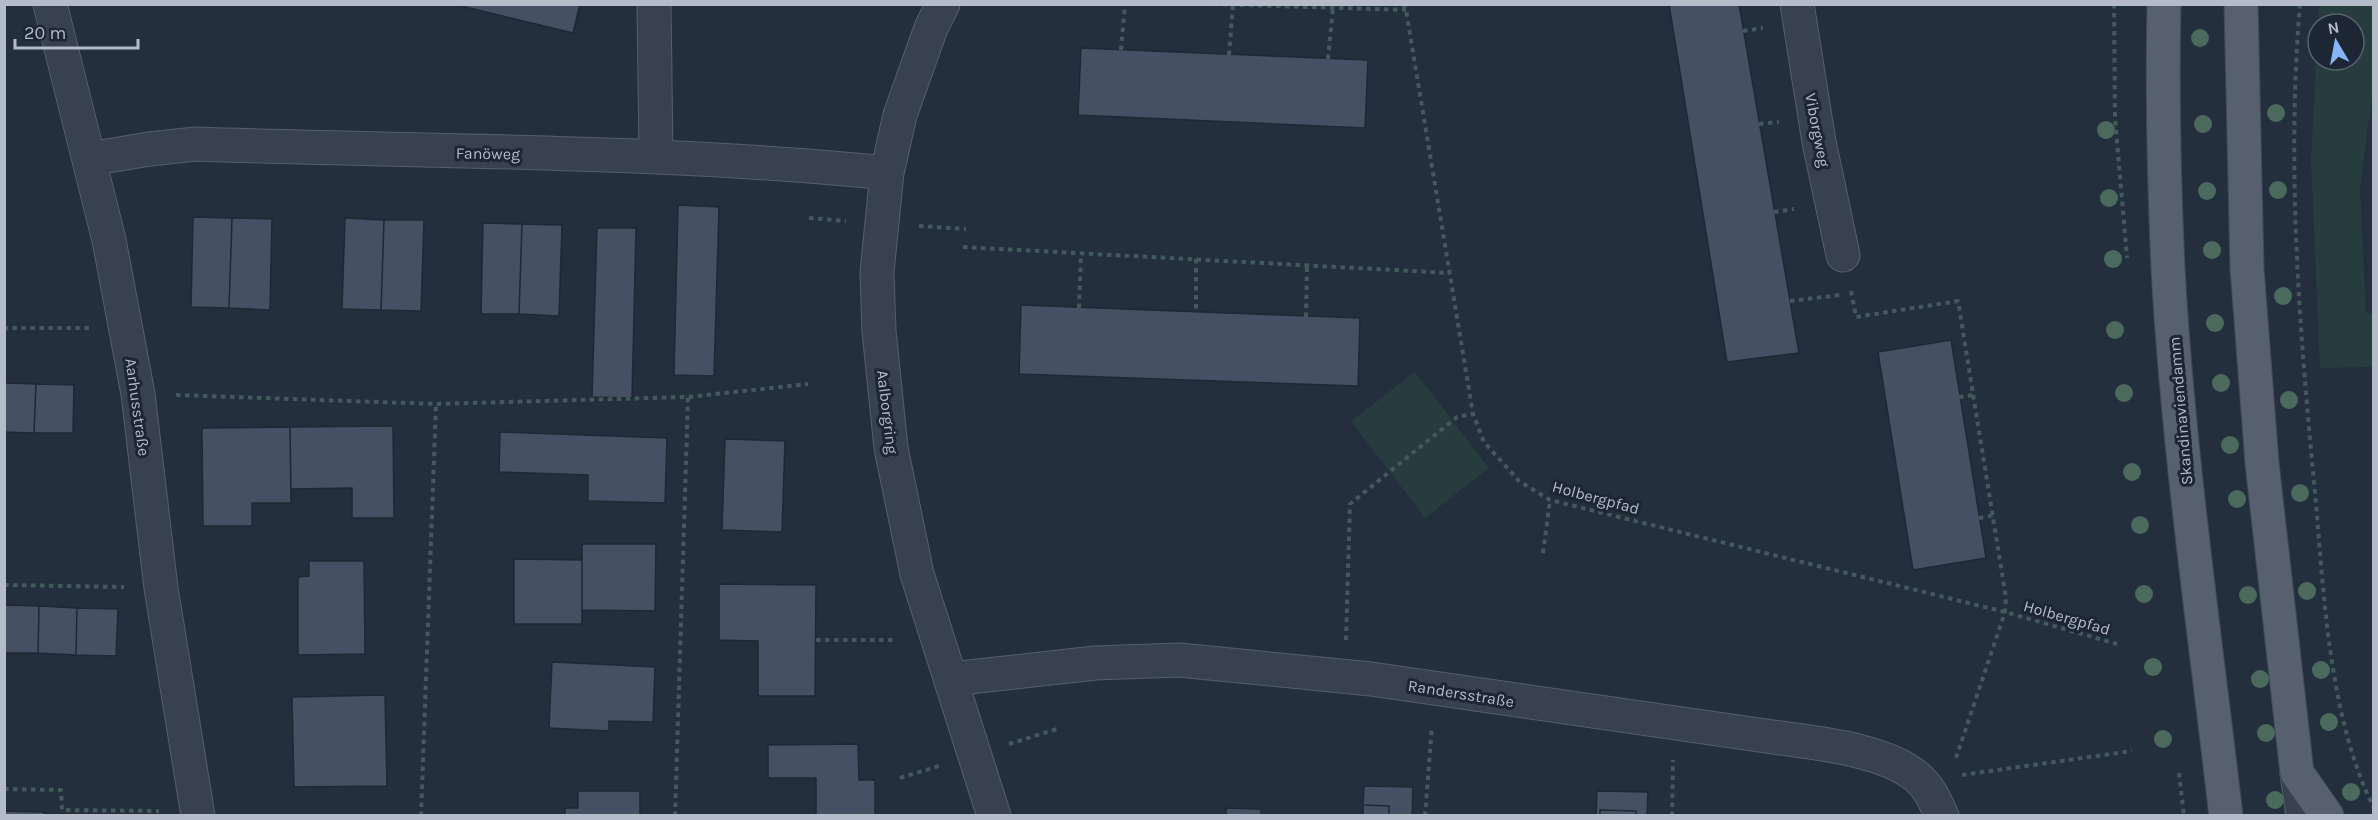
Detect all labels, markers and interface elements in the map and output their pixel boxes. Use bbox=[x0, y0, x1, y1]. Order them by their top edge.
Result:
scale bar bbox=[15, 12, 138, 50]
north arrow bbox=[2306, 12, 2366, 72]
text: N bbox=[2326, 17, 2341, 38]
text: 20 m bbox=[24, 22, 66, 44]
street label: Viborgweg bbox=[1801, 91, 1834, 169]
street label: Fanöweg bbox=[456, 143, 520, 164]
street label: Skandinaviendamm bbox=[2165, 336, 2196, 486]
street label: Aarhusstraße bbox=[121, 357, 154, 457]
street label: Aalborgring bbox=[873, 369, 902, 455]
street label: Holbergpfad bbox=[1550, 477, 1641, 518]
street label: Holbergpfad bbox=[2021, 596, 2112, 639]
street label: Randersstraße bbox=[1406, 676, 1515, 711]

